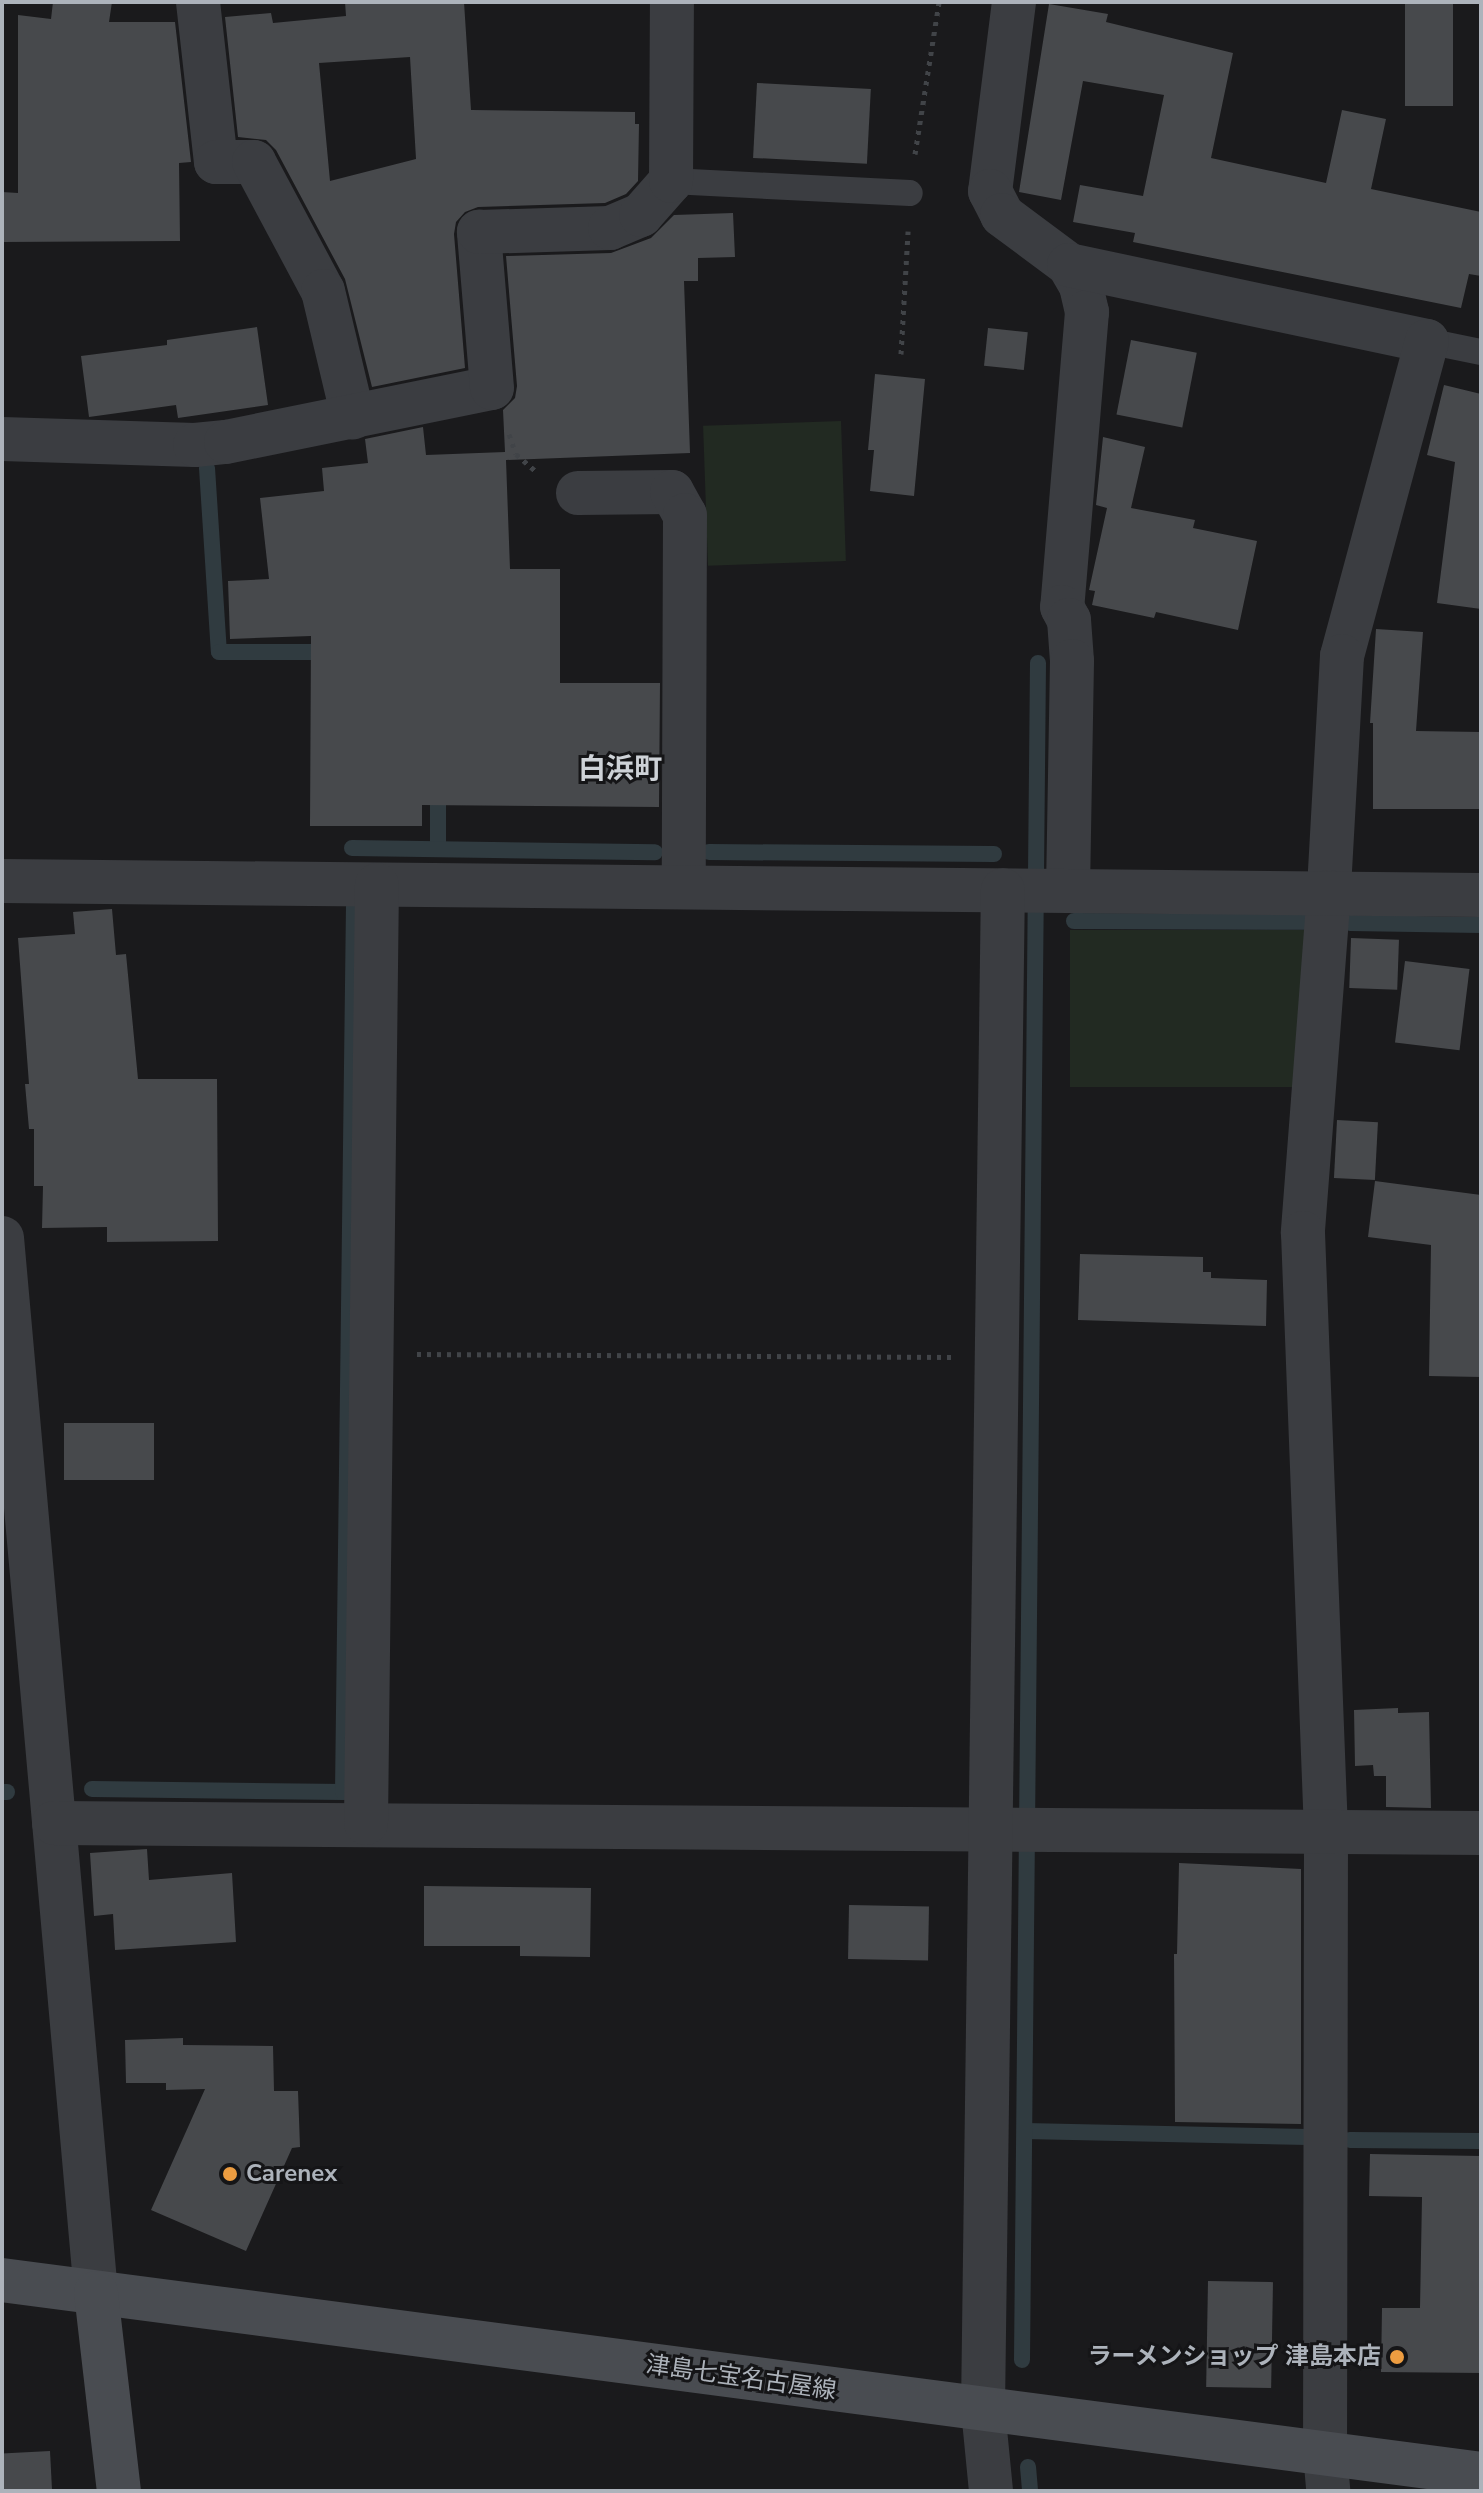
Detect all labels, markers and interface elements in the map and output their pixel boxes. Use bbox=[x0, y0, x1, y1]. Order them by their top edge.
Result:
district label: 白浜町 bbox=[578, 752, 662, 786]
place label: Carenex bbox=[246, 2160, 337, 2188]
marker: Carenex bbox=[221, 2165, 239, 2183]
place label: ラーメンショップ 津島本店 bbox=[1087, 2343, 1381, 2371]
marker: ラーメンショップ 津島本店 bbox=[1388, 2348, 1406, 2366]
street label: 津島七宝名古屋線 bbox=[644, 2350, 838, 2406]

